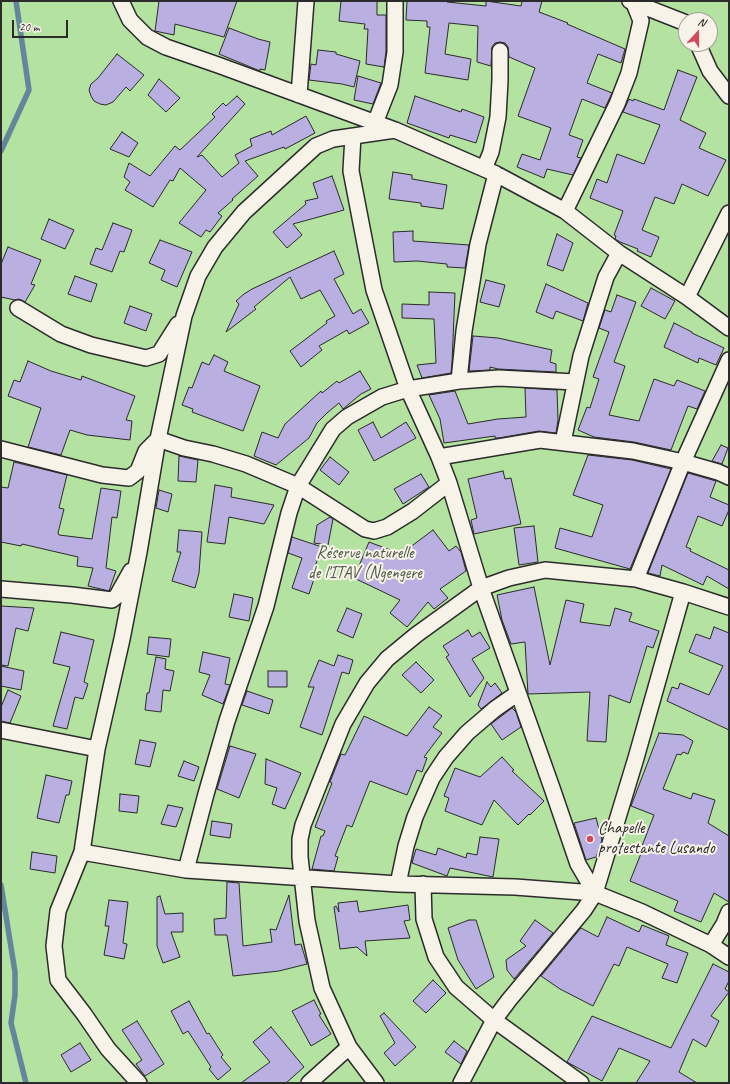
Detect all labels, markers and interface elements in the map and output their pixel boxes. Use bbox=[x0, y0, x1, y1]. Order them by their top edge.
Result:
scale bar bbox=[14, 12, 70, 38]
north arrow bbox=[678, 12, 718, 52]
text: N bbox=[696, 14, 708, 29]
text: 20 m bbox=[19, 19, 39, 35]
park label: Réserve naturelle de l'ITAV (Ngengere bbox=[308, 544, 422, 584]
place label: Chapelle protestante Lusando bbox=[598, 819, 715, 859]
marker: Chapelle protestante Lusando bbox=[585, 834, 595, 844]

